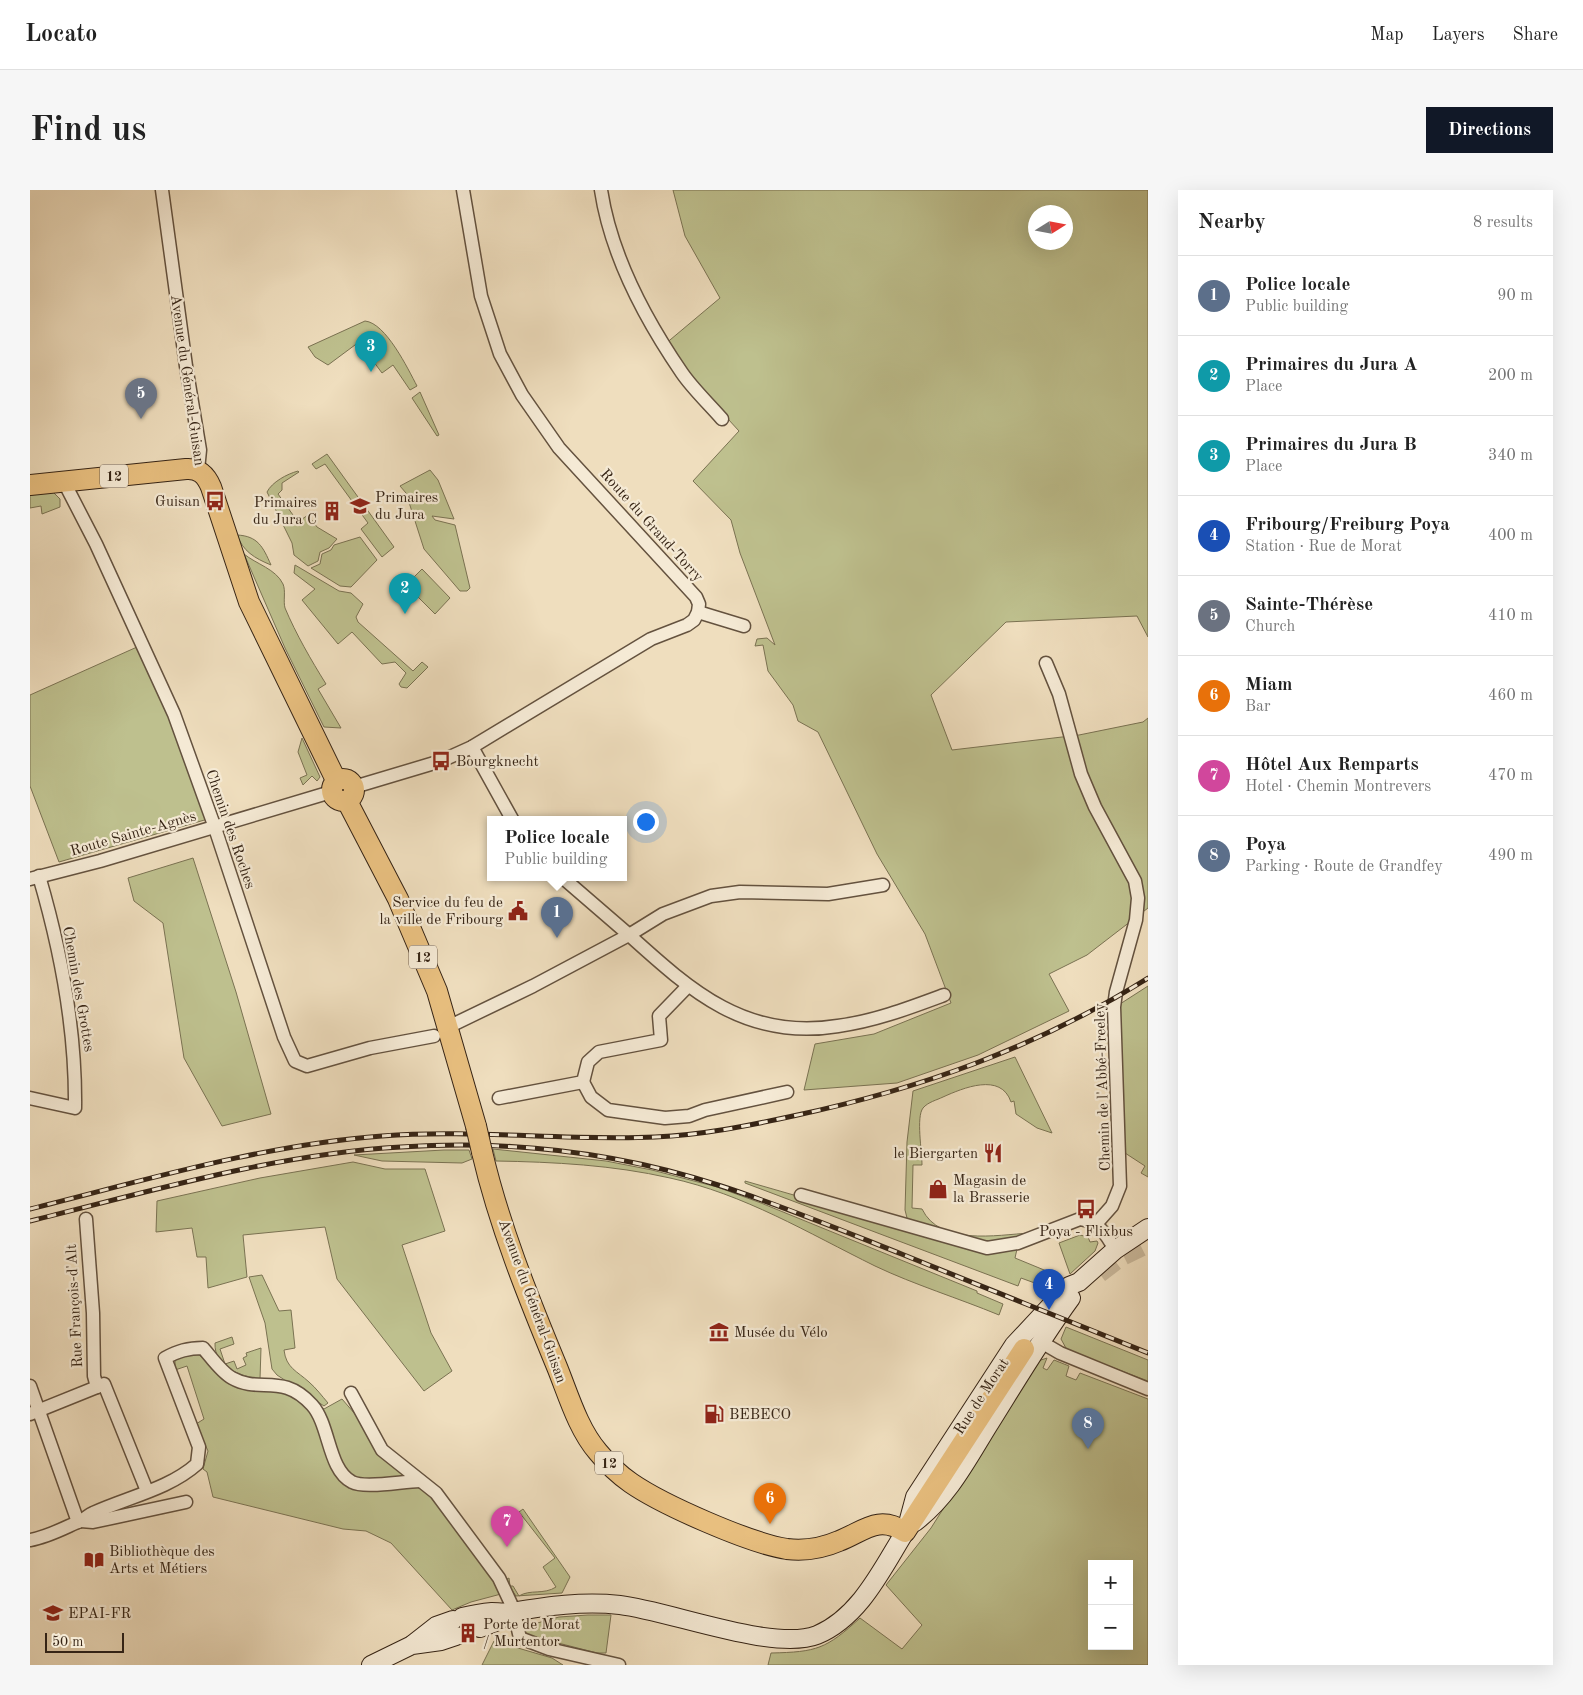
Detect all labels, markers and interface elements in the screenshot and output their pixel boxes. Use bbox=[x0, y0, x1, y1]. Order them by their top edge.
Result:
text: Locato bbox=[25, 23, 97, 47]
text: Map bbox=[1370, 26, 1404, 44]
text: Layers bbox=[1432, 26, 1484, 44]
text: Share bbox=[1512, 26, 1558, 44]
button: Directions bbox=[1426, 107, 1553, 153]
text: Find us bbox=[30, 113, 146, 148]
north arrow bbox=[1028, 205, 1073, 250]
text: Nearby bbox=[1198, 212, 1266, 233]
text: 8 results bbox=[1473, 215, 1533, 231]
text: Police locale bbox=[1245, 276, 1350, 295]
text: 1 bbox=[1209, 288, 1219, 304]
text: 90 m bbox=[1497, 288, 1533, 304]
street label: Avenue du Général-Guisan bbox=[167, 294, 206, 467]
text: Public building bbox=[1245, 299, 1348, 315]
pin: 3 bbox=[355, 331, 387, 372]
text: Primaires du Jura A bbox=[1245, 356, 1418, 375]
text: 2 bbox=[1209, 368, 1219, 384]
text: 200 m bbox=[1488, 368, 1533, 384]
pin: 5 bbox=[125, 378, 157, 419]
text: Place bbox=[1245, 379, 1282, 395]
text: Primaires du Jura B bbox=[1245, 436, 1417, 455]
text: 3 bbox=[1209, 448, 1219, 464]
text: 340 m bbox=[1488, 448, 1533, 464]
text: Place bbox=[1245, 459, 1282, 475]
road number: 12 bbox=[100, 464, 128, 488]
street label: Route du Grand-Torry bbox=[597, 467, 705, 585]
bus stop icon: Guisan bbox=[204, 490, 226, 512]
place label: Primaires du Jura bbox=[375, 491, 438, 523]
place label: Guisan bbox=[155, 495, 200, 510]
school or university icon: Primaires du Jura bbox=[349, 495, 371, 517]
place label: Primaires du Jura C bbox=[253, 496, 317, 528]
building icon: Primaires du Jura C bbox=[321, 500, 343, 522]
text: Fribourg/Freiburg Poya bbox=[1245, 516, 1450, 535]
text: 4 bbox=[1209, 528, 1219, 544]
text: 400 m bbox=[1488, 528, 1533, 544]
text: Station · Rue de Morat bbox=[1245, 539, 1402, 555]
pin: 2 bbox=[389, 573, 421, 614]
text: Sainte-Thérèse bbox=[1245, 596, 1373, 615]
text: 5 bbox=[1209, 608, 1219, 624]
text: 410 m bbox=[1488, 608, 1533, 624]
text: Church bbox=[1245, 619, 1295, 635]
text: Miam bbox=[1245, 676, 1292, 695]
text: 6 bbox=[1209, 688, 1219, 704]
text: 460 m bbox=[1488, 688, 1533, 704]
text: Bar bbox=[1245, 699, 1271, 715]
bus stop icon: Bourgknecht bbox=[430, 750, 452, 772]
place label: Bourgknecht bbox=[456, 755, 539, 770]
text: Hôtel Aux Remparts bbox=[1245, 756, 1419, 775]
street label: Chemin des Roches bbox=[202, 768, 257, 891]
text: 7 bbox=[1209, 768, 1219, 784]
text: 470 m bbox=[1488, 768, 1533, 784]
text: Hotel · Chemin Montrevers bbox=[1245, 779, 1431, 795]
street label: Route Sainte-Agnès bbox=[69, 809, 198, 860]
your location bbox=[633, 809, 659, 835]
popup bbox=[487, 816, 627, 881]
text: Police locale bbox=[504, 829, 610, 848]
text: Poya bbox=[1245, 836, 1286, 855]
text: 8 bbox=[1209, 848, 1219, 864]
text: 490 m bbox=[1488, 848, 1533, 864]
text: Public building bbox=[504, 852, 607, 868]
text: Parking · Route de Grandfey bbox=[1245, 859, 1443, 875]
place label: Service du feu de la ville de Fribourg bbox=[379, 896, 503, 928]
pin: 1 bbox=[541, 897, 573, 938]
public building icon: Service du feu de la ville de Fribourg bbox=[507, 900, 529, 922]
street label: Chemin des Grottes bbox=[59, 925, 96, 1053]
road number: 12 bbox=[409, 946, 437, 969]
street label: Chemin de l'Abbé-Freeley bbox=[1093, 1003, 1114, 1171]
restaurant icon: le Biergarten bbox=[982, 1142, 1004, 1164]
place label: le Biergarten bbox=[893, 1147, 978, 1162]
place label: Magasin de la Brasserie bbox=[953, 1174, 1030, 1206]
shop icon: Magasin de la Brasserie bbox=[927, 1178, 949, 1200]
bus stop icon: Poya - Flixbus bbox=[1075, 1198, 1097, 1220]
street label: Avenue du Général-Guisan bbox=[495, 1218, 568, 1385]
place label: Poya - Flixbus bbox=[1039, 1225, 1133, 1240]
street label: Rue François-d'Alt bbox=[65, 1244, 86, 1368]
pin: 4 bbox=[1033, 1269, 1065, 1310]
museum icon: Musée du Vélo bbox=[708, 1321, 730, 1343]
place label: Musée du Vélo bbox=[734, 1326, 828, 1341]
street label: Rue de Morat bbox=[952, 1356, 1012, 1438]
fuel station icon: BEBECO bbox=[703, 1403, 725, 1425]
place label: BEBECO bbox=[729, 1408, 791, 1423]
pin: 8 bbox=[1072, 1408, 1104, 1449]
road number: 12 bbox=[595, 1452, 623, 1474]
pin: 6 bbox=[754, 1483, 786, 1524]
pin: 7 bbox=[491, 1506, 523, 1547]
place label: Bibliothèque des Arts et Métiers bbox=[109, 1545, 215, 1577]
library icon: Bibliothèque des Arts et Métiers bbox=[83, 1549, 105, 1571]
map controls bbox=[1088, 1560, 1133, 1650]
button: + bbox=[1088, 1560, 1133, 1605]
school or university icon: EPAI-FR bbox=[42, 1602, 64, 1624]
button: − bbox=[1088, 1605, 1133, 1650]
place label: EPAI-FR bbox=[68, 1607, 132, 1622]
place label: Porte de Morat / Murtentor bbox=[483, 1618, 580, 1650]
building icon: Porte de Morat / Murtentor bbox=[457, 1622, 479, 1644]
scale bar bbox=[45, 1630, 124, 1653]
text: 50 m bbox=[52, 1635, 83, 1649]

